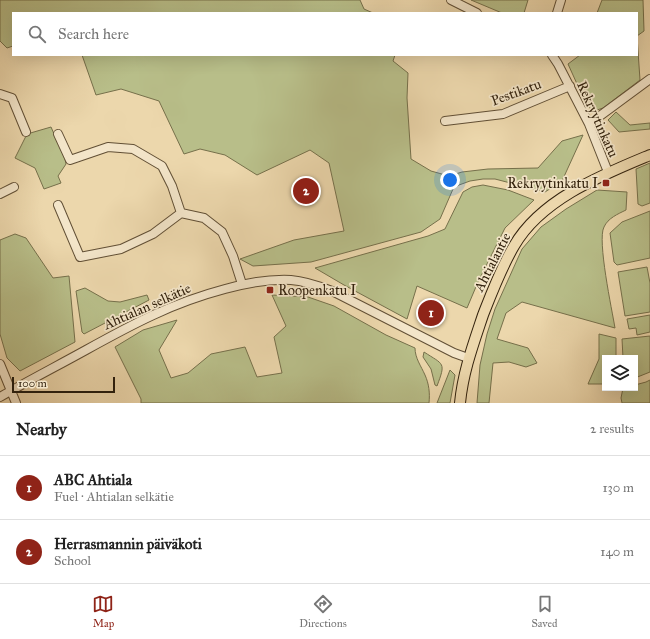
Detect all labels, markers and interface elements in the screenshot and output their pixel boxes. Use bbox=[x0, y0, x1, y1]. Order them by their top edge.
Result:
search box bbox=[12, 12, 638, 56]
icon: search bbox=[26, 23, 48, 45]
text: Search here bbox=[58, 25, 129, 43]
street label: Pestikatu bbox=[489, 75, 544, 109]
street label: Rekryytinkatu bbox=[573, 78, 622, 160]
your location bbox=[440, 170, 460, 190]
place label: Rekryytinkatu I bbox=[507, 175, 598, 192]
pin: 2 bbox=[293, 176, 319, 206]
marker: Rekryytinkatu I bbox=[601, 178, 611, 188]
street label: Ahtialantie bbox=[470, 230, 515, 295]
street label: Ahtialan selkätie bbox=[100, 280, 194, 334]
place label: Roopenkatu I bbox=[278, 282, 356, 299]
marker: Roopenkatu I bbox=[265, 285, 275, 295]
pin: 1 bbox=[418, 298, 444, 328]
map controls bbox=[602, 355, 638, 391]
button: layers bbox=[602, 355, 638, 391]
scale bar bbox=[12, 375, 115, 394]
text: 100 m bbox=[18, 377, 47, 390]
text: Nearby bbox=[16, 419, 67, 440]
text: 2 results bbox=[590, 421, 634, 437]
text: ABC Ahtiala bbox=[54, 471, 132, 489]
text: 1 bbox=[26, 480, 32, 496]
text: 130 m bbox=[602, 480, 634, 496]
text: Fuel · Ahtialan selkätie bbox=[54, 489, 174, 505]
text: Herrasmannin päiväkoti bbox=[54, 535, 202, 553]
text: 2 bbox=[26, 544, 32, 560]
text: 140 m bbox=[600, 544, 634, 560]
text: School bbox=[54, 553, 91, 569]
tab: Map bbox=[92, 593, 114, 630]
tab: Directions bbox=[299, 593, 347, 630]
tab: Saved bbox=[531, 593, 558, 630]

